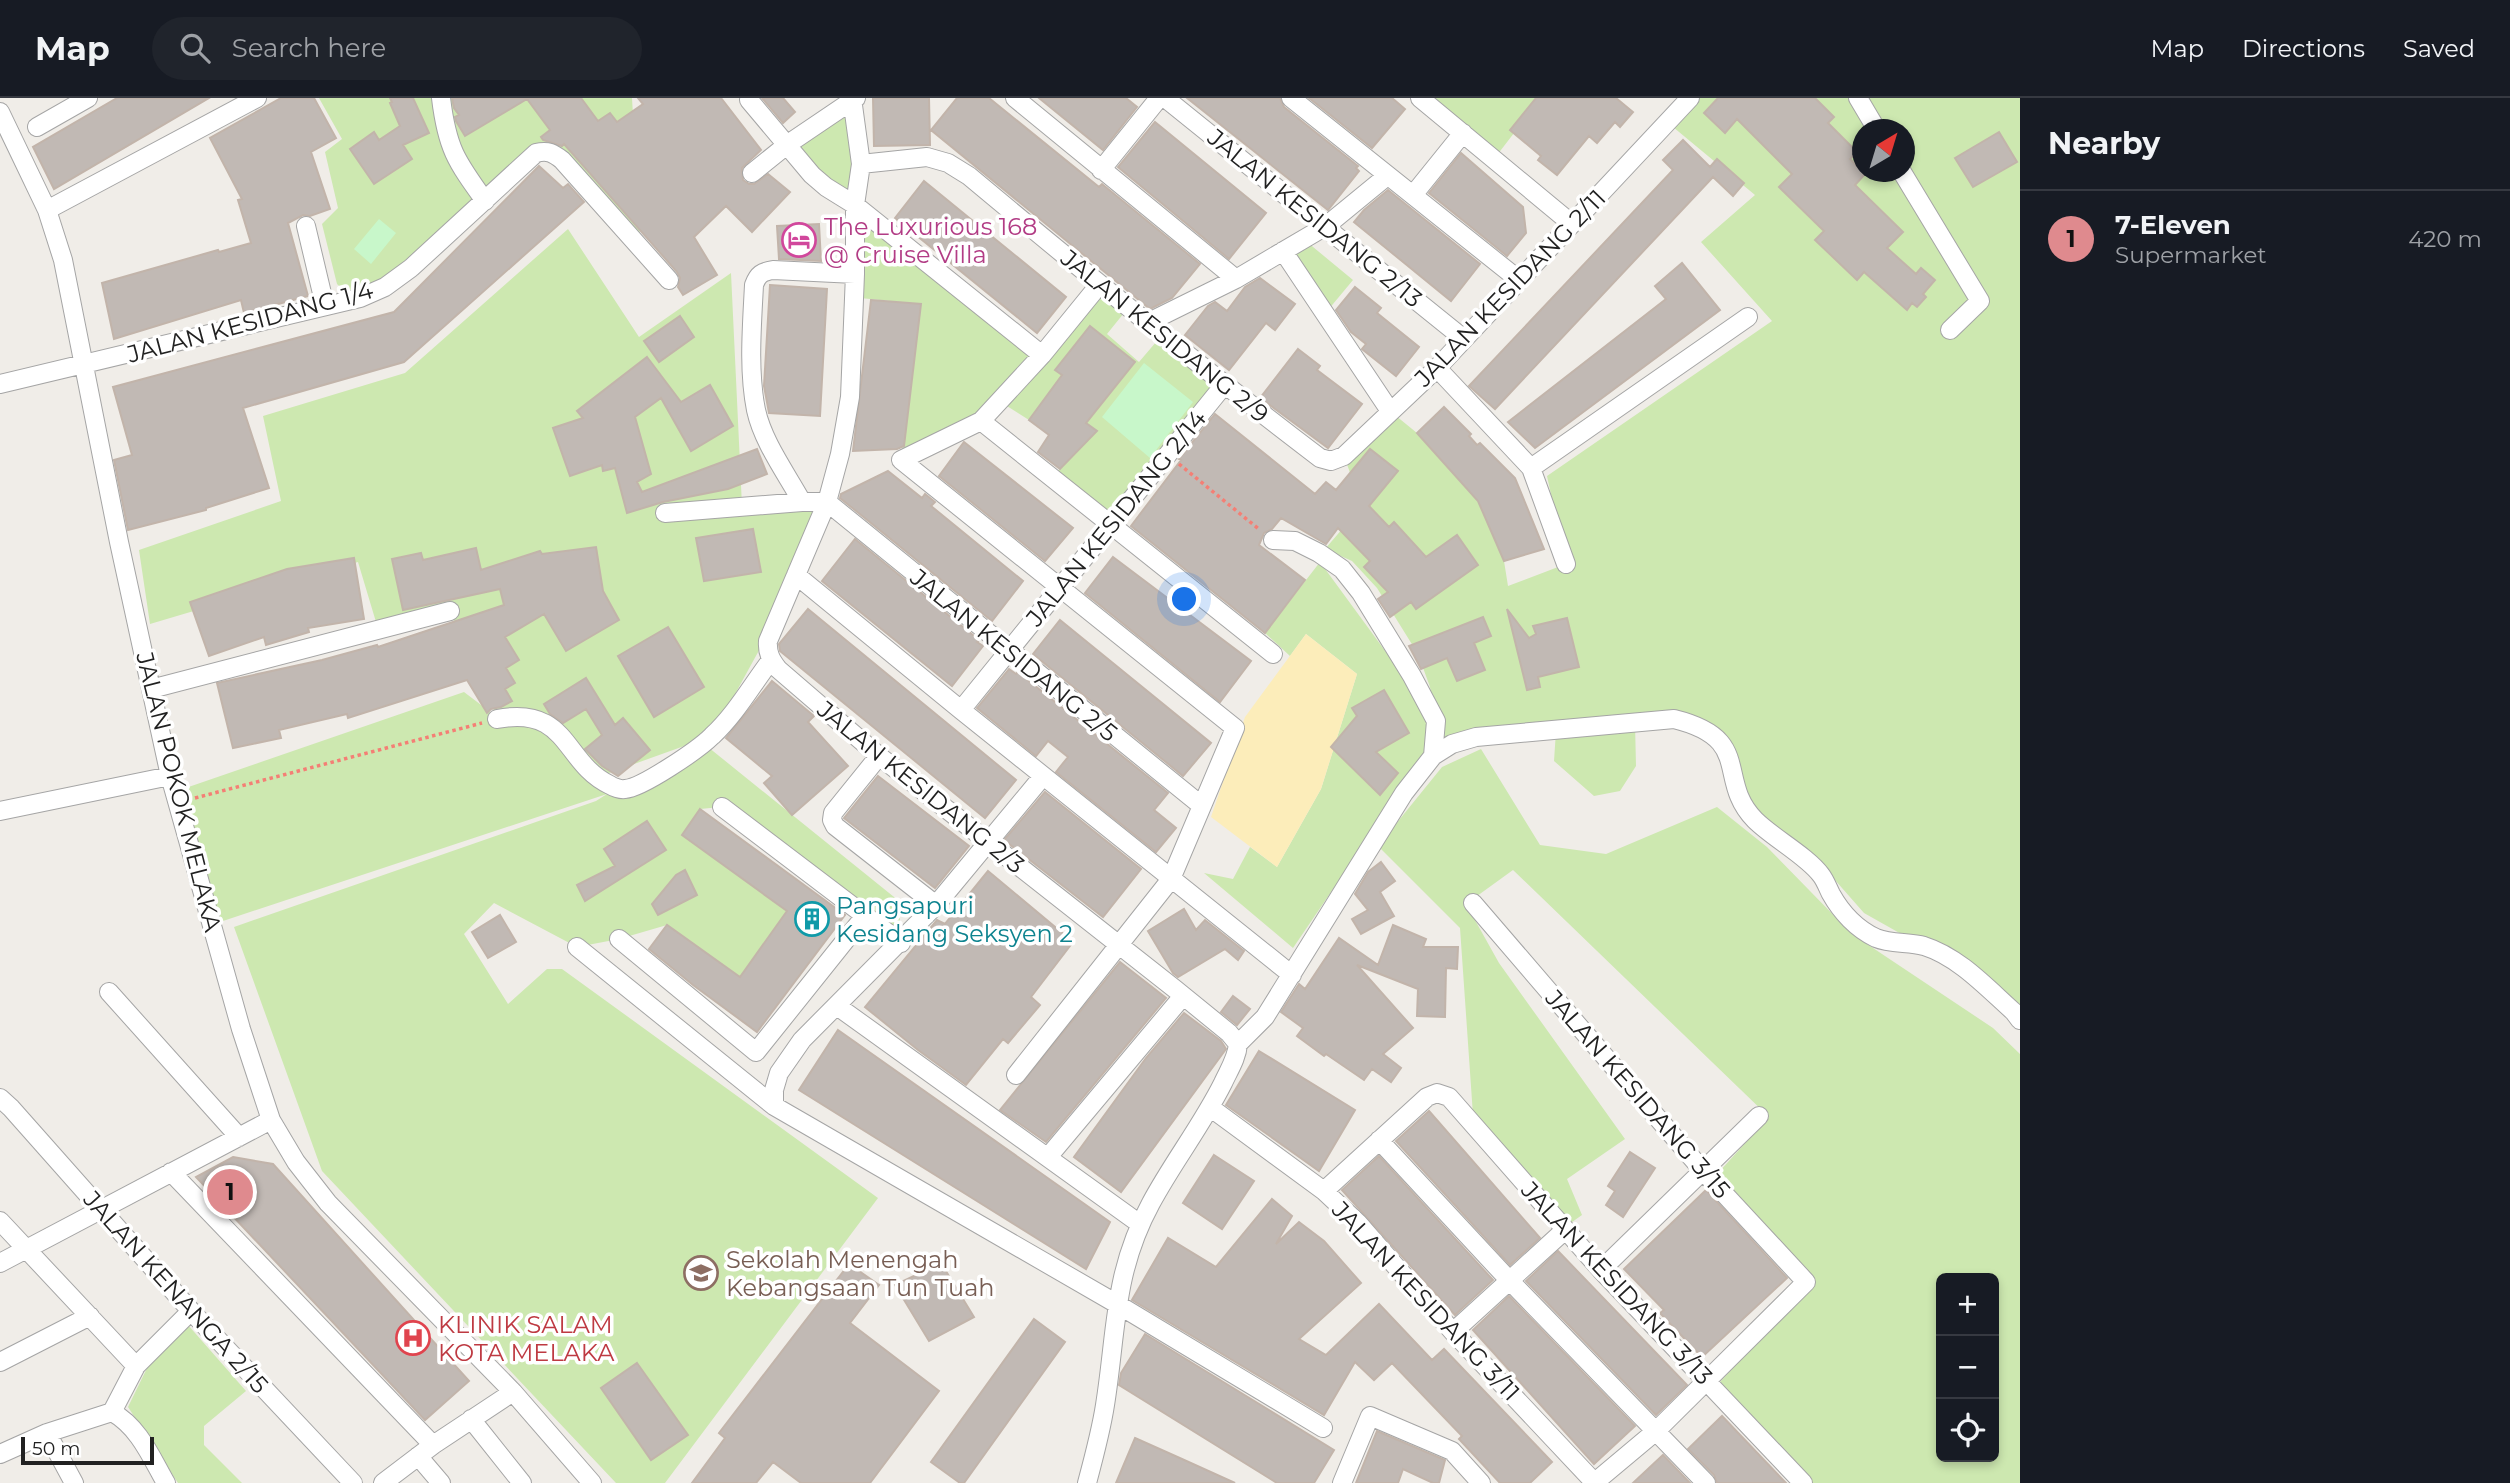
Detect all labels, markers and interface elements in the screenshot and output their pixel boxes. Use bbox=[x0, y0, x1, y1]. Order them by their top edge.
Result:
search box bbox=[152, 17, 642, 80]
text: Map bbox=[35, 28, 110, 68]
icon: search bbox=[176, 29, 214, 67]
text: Search here bbox=[232, 32, 386, 64]
text: Map bbox=[2151, 34, 2204, 63]
text: Directions bbox=[2242, 34, 2365, 63]
text: Saved bbox=[2403, 34, 2475, 63]
north arrow bbox=[1852, 119, 1915, 182]
street label: JALAN KESIDANG 2/13 bbox=[1201, 122, 1428, 313]
text: Nearby bbox=[2048, 125, 2160, 162]
street label: JALAN KESIDANG 2/11 bbox=[1408, 184, 1612, 393]
text: 7-Eleven bbox=[2115, 209, 2231, 241]
place label: The Luxurious 168 @ Cruise Villa bbox=[824, 212, 1037, 269]
hotel icon: The Luxurious 168 @ Cruise Villa bbox=[780, 221, 818, 259]
text: 1 bbox=[2066, 225, 2076, 253]
text: 420 m bbox=[2408, 225, 2482, 253]
text: Supermarket bbox=[2115, 241, 2267, 269]
street label: JALAN KESIDANG 2/9 bbox=[1055, 243, 1275, 429]
street label: JALAN KESIDANG 1/4 bbox=[123, 275, 376, 369]
street label: JALAN KESIDANG 2/14 bbox=[1019, 404, 1212, 633]
street label: JALAN KESIDANG 2/5 bbox=[904, 562, 1123, 747]
your location bbox=[1167, 582, 1201, 616]
street label: JALAN POKOK MELAKA bbox=[130, 648, 228, 935]
street label: JALAN KESIDANG 2/3 bbox=[811, 694, 1030, 879]
place label: Pangsapuri Kesidang Seksyen 2 bbox=[836, 891, 1073, 948]
building icon: Pangsapuri Kesidang Seksyen 2 bbox=[793, 900, 831, 938]
street label: JALAN KESIDANG 3/15 bbox=[1539, 983, 1736, 1204]
pin: 1 bbox=[207, 1166, 253, 1218]
street label: JALAN KESIDANG 3/13 bbox=[1515, 1175, 1719, 1390]
street label: JALAN KENANGA 2/15 bbox=[78, 1185, 274, 1399]
street label: JALAN KESIDANG 3/11 bbox=[1325, 1195, 1526, 1407]
place label: Sekolah Menengah Kebangsaan Tun Tuah bbox=[726, 1245, 995, 1302]
school or university icon: Sekolah Menengah Kebangsaan Tun Tuah bbox=[682, 1254, 720, 1292]
map controls bbox=[1936, 1273, 1999, 1462]
button: + bbox=[1936, 1273, 1999, 1336]
place label: KLINIK SALAM KOTA MELAKA bbox=[438, 1310, 615, 1367]
hospital icon: KLINIK SALAM KOTA MELAKA bbox=[394, 1319, 432, 1357]
button: − bbox=[1936, 1336, 1999, 1399]
button: locate bbox=[1936, 1399, 1999, 1462]
scale bar bbox=[21, 1434, 154, 1466]
text: 50 m bbox=[32, 1437, 80, 1460]

